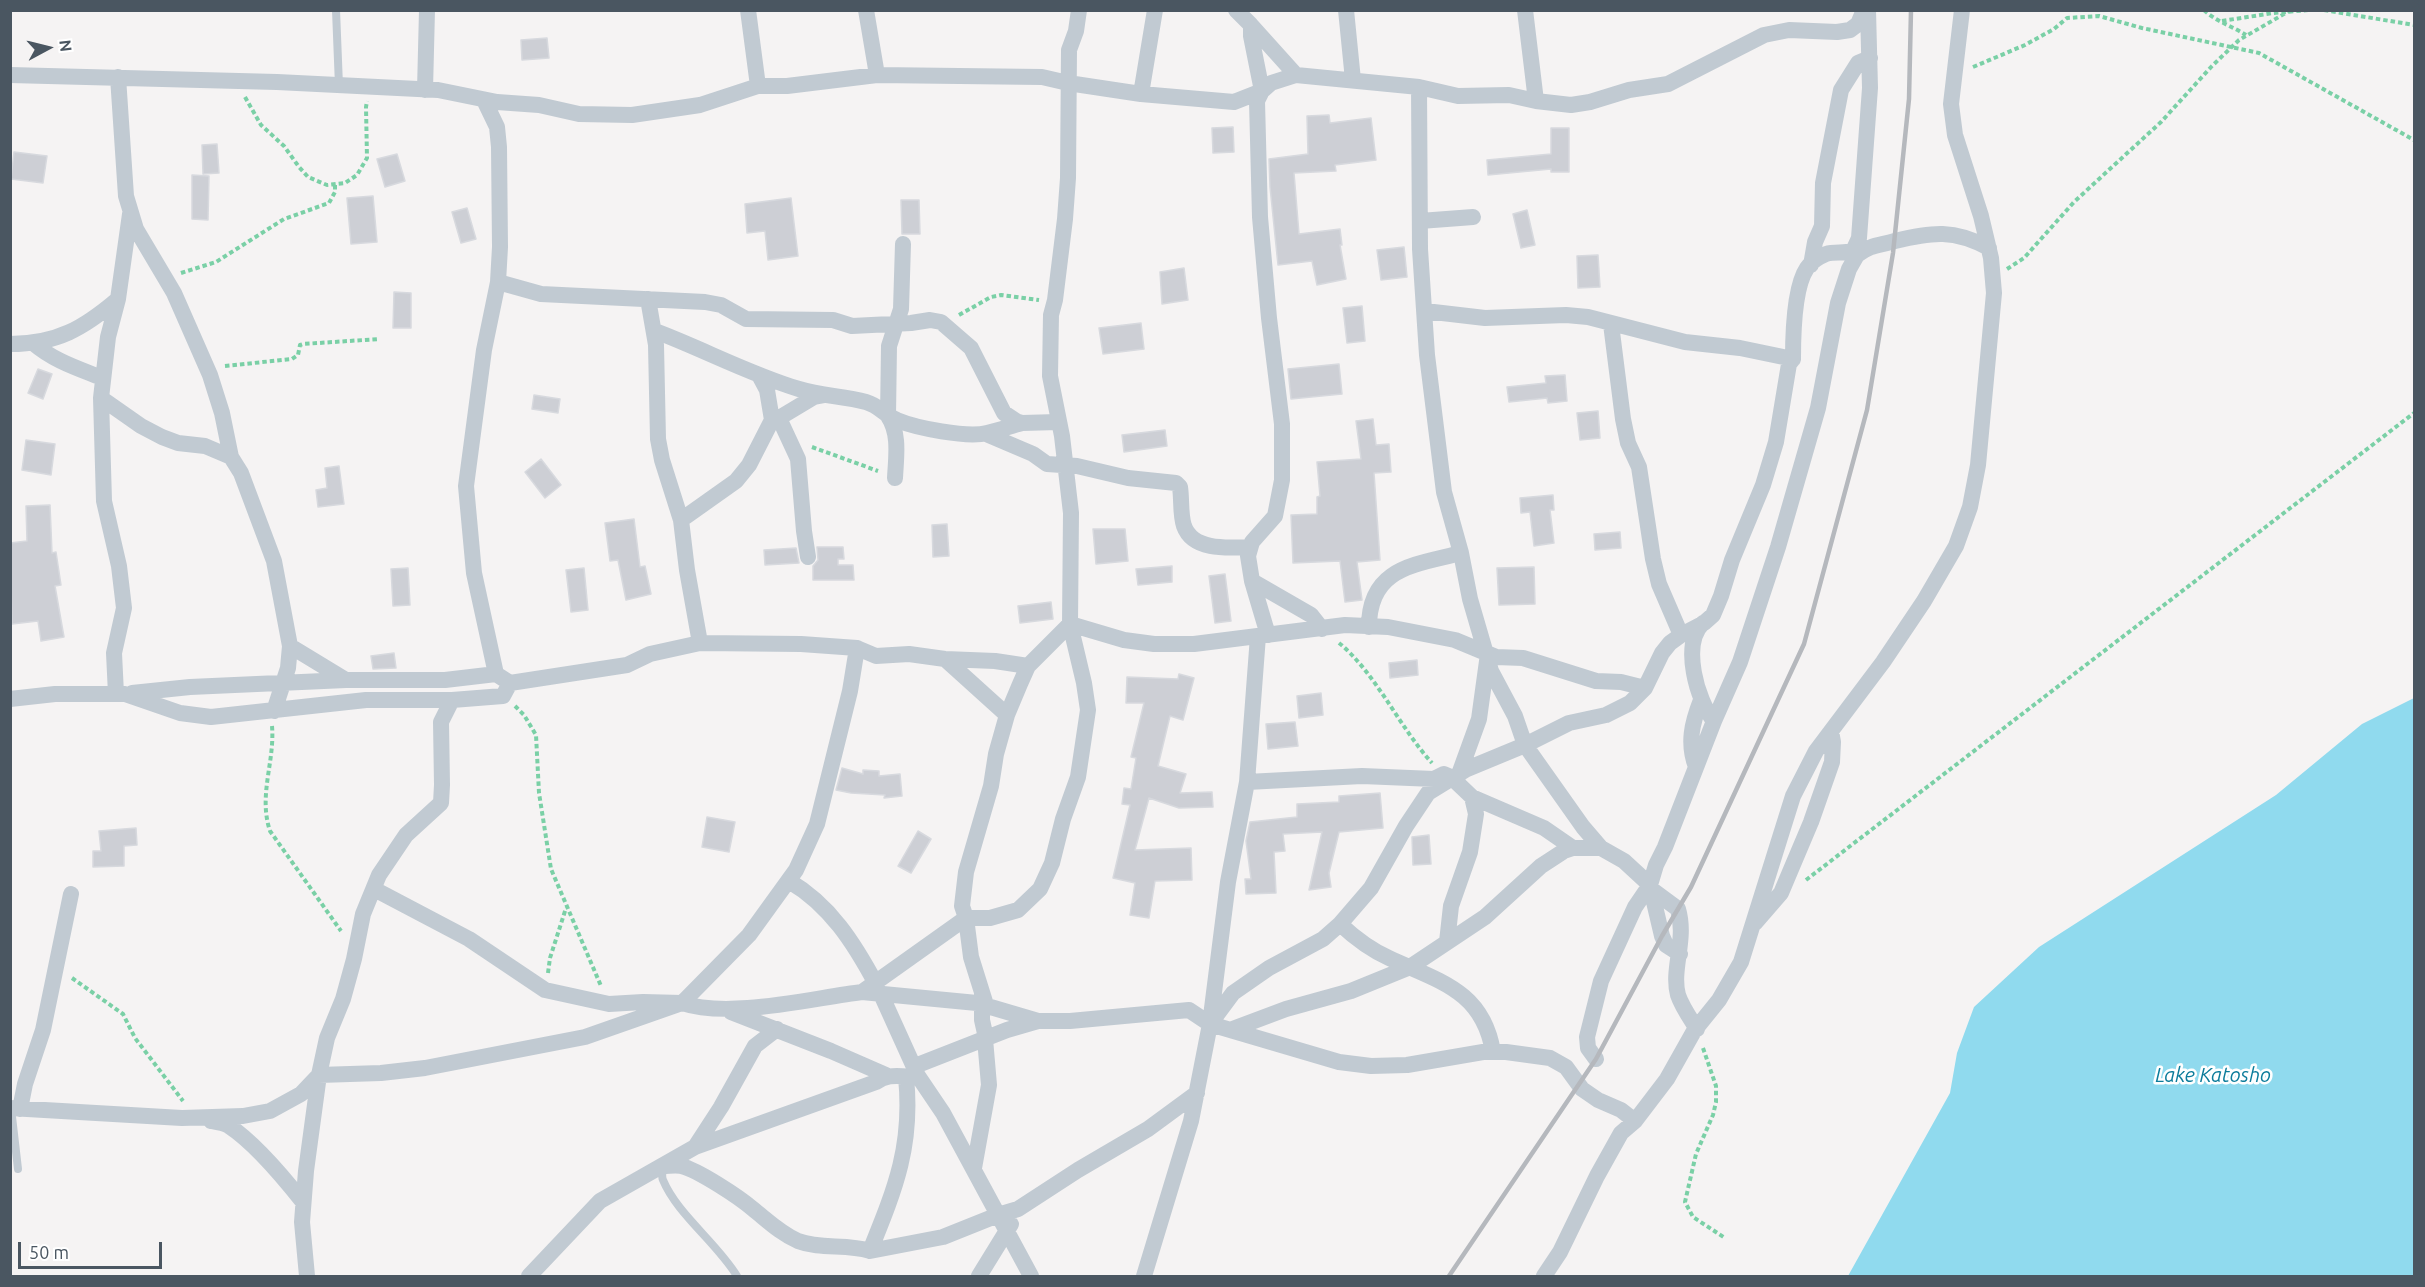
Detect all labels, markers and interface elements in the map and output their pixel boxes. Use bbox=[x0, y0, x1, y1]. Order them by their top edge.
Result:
north arrow bbox=[18, 18, 78, 78]
text: N bbox=[56, 39, 76, 53]
water label: Lake Katosho bbox=[2155, 1063, 2271, 1087]
scale bar bbox=[21, 1230, 165, 1268]
text: 50 m bbox=[29, 1242, 69, 1262]

